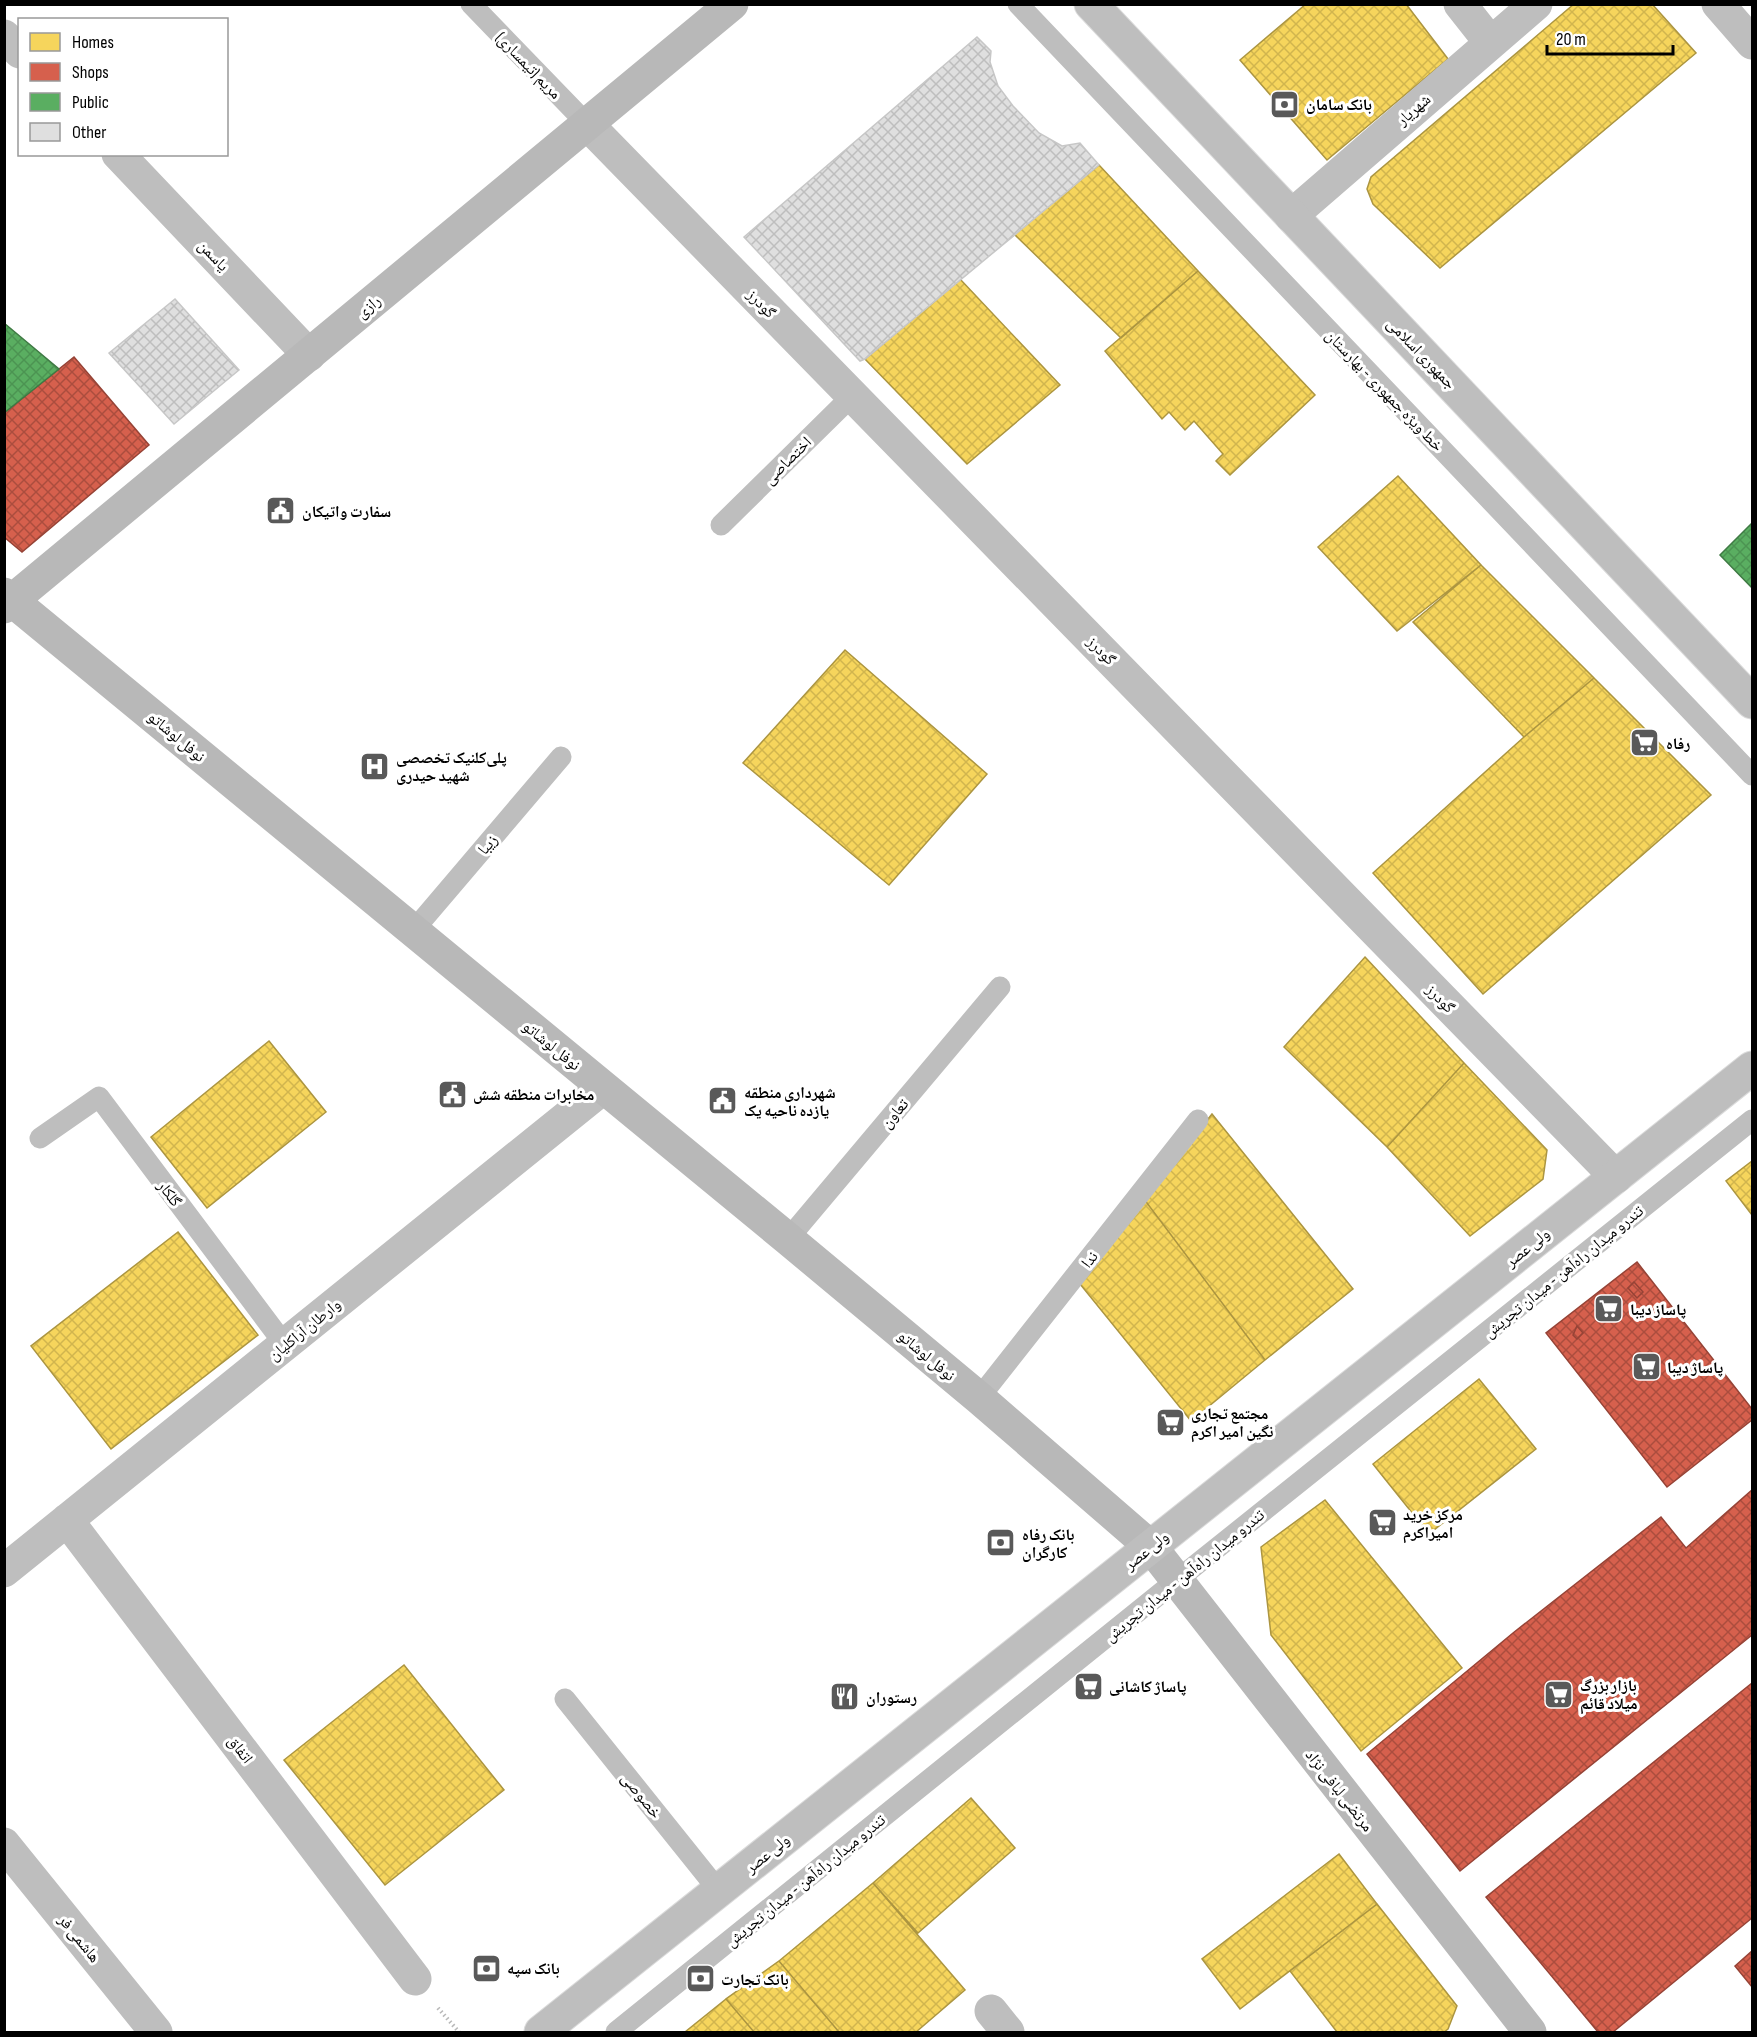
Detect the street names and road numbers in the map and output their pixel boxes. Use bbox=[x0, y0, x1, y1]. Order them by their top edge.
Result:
street label: مریم (تیمساری) bbox=[491, 29, 565, 103]
street label: شهریار bbox=[1392, 90, 1435, 131]
street label: یاسمن bbox=[194, 236, 232, 276]
street label: گودرز bbox=[742, 285, 780, 323]
street label: رازی bbox=[353, 291, 385, 323]
street label: جمهوری اسلامی bbox=[1382, 315, 1459, 394]
street label: خط ویژه جمهوری - بهارستان bbox=[1321, 326, 1447, 456]
street label: اختصاصی bbox=[760, 433, 816, 489]
street label: گودرز bbox=[1082, 632, 1120, 670]
street label: نوفل لوشاتو bbox=[143, 708, 209, 767]
street label: زیبا bbox=[474, 831, 502, 859]
street label: گودرز bbox=[1421, 980, 1459, 1018]
street label: نوفل لوشاتو bbox=[518, 1017, 584, 1075]
street label: تعاون bbox=[877, 1095, 913, 1133]
street label: گلکار bbox=[152, 1176, 185, 1211]
street label: تندرو میدان راه‌آهن - میدان تجریش bbox=[1480, 1202, 1648, 1342]
street label: ولی عصر bbox=[1501, 1225, 1554, 1272]
street label: ندا bbox=[1078, 1248, 1103, 1272]
street label: وارطان آراکلیان bbox=[265, 1295, 345, 1365]
street label: نوفل لوشاتو bbox=[893, 1327, 959, 1386]
street label: تندرو میدان راه‌آهن - میدان تجریش bbox=[1101, 1506, 1269, 1646]
street label: ولی عصر bbox=[1120, 1528, 1173, 1575]
street label: اتفاق bbox=[223, 1732, 256, 1768]
street label: مرتضی لبافی نژاد bbox=[1301, 1746, 1377, 1836]
street label: خصوصی bbox=[617, 1769, 665, 1823]
street label: تندرو میدان راه‌آهن - میدان تجریش bbox=[722, 1811, 890, 1951]
street label: ولی عصر bbox=[741, 1831, 794, 1878]
street label: هاشمی فر bbox=[53, 1910, 104, 1967]

